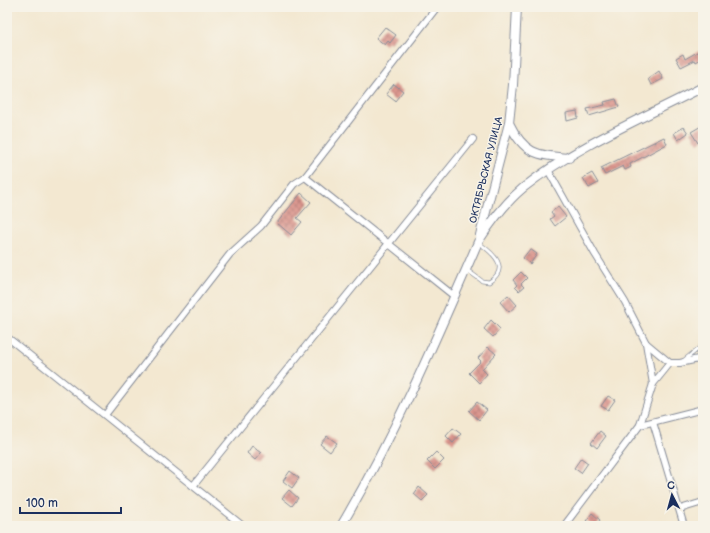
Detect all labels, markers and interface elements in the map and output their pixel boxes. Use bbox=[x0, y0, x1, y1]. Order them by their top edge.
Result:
street label: ОКТЯБРЬСКАЯ УЛИЦА bbox=[467, 115, 505, 224]
north arrow bbox=[652, 475, 692, 515]
text: С bbox=[667, 479, 676, 492]
scale bar bbox=[20, 489, 121, 515]
text: 100 m bbox=[26, 496, 58, 511]

